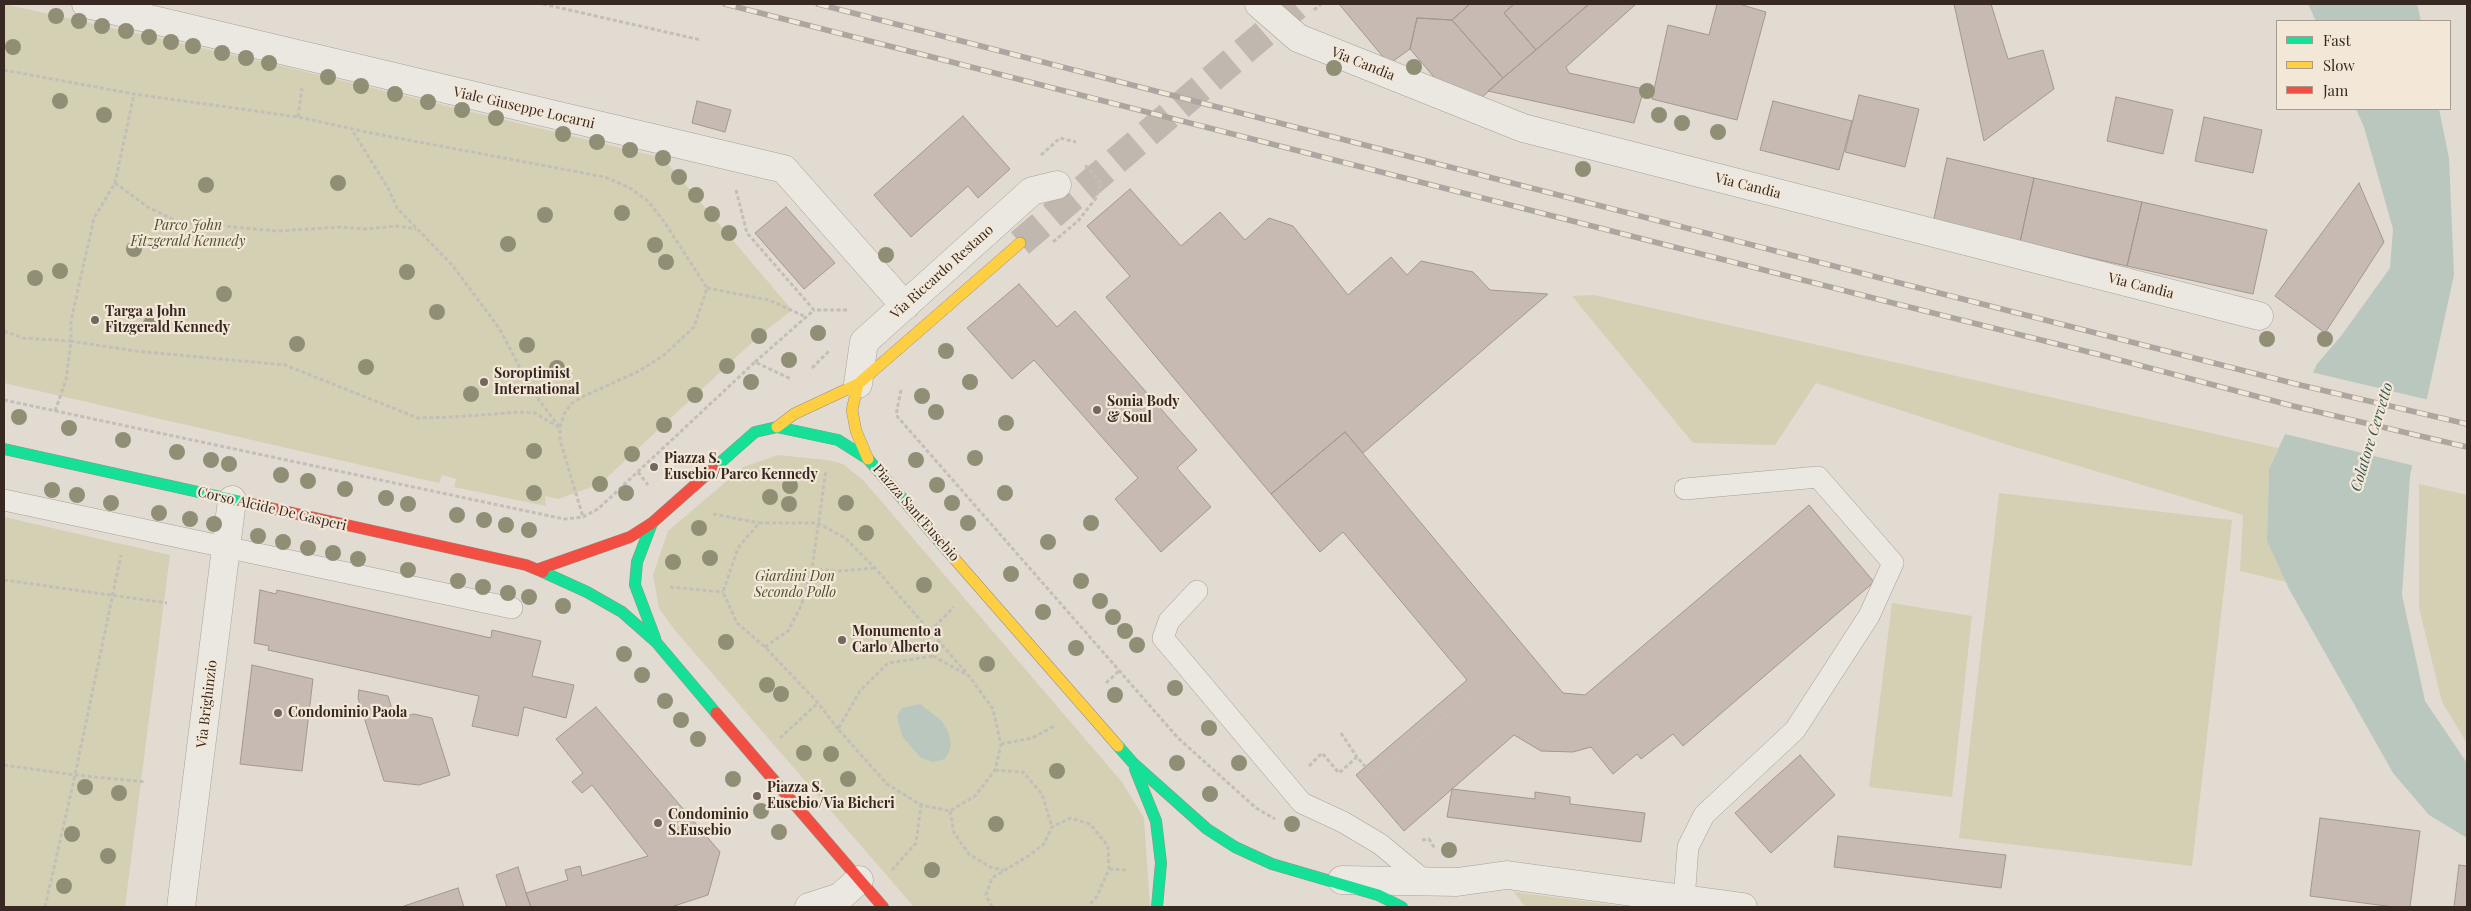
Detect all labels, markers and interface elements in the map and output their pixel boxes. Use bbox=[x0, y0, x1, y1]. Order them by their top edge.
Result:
legend bbox=[2276, 20, 2451, 110]
text: Fast bbox=[2323, 30, 2351, 50]
street label: Via Candia bbox=[1329, 44, 1397, 84]
text: Slow bbox=[2323, 55, 2355, 75]
text: Jam bbox=[2323, 80, 2348, 100]
street label: Viale Giuseppe Locarni bbox=[452, 84, 596, 132]
street label: Via Candia bbox=[1713, 170, 1783, 202]
park label: Parco John Fitzgerald Kennedy bbox=[130, 218, 246, 250]
street label: Via Riccardo Restano bbox=[887, 221, 997, 323]
street label: Via Candia bbox=[2106, 270, 2176, 302]
place label: Targa a John Fitzgerald Kennedy bbox=[105, 304, 230, 336]
marker: Targa a John Fitzgerald Kennedy bbox=[89, 314, 101, 326]
place label: Soroptimist International bbox=[494, 366, 580, 398]
marker: Soroptimist International bbox=[478, 376, 490, 388]
water label: Colatore Cervetto bbox=[2347, 380, 2397, 494]
place label: Sonia Body & Soul bbox=[1107, 394, 1180, 427]
marker: Sonia Body & Soul bbox=[1091, 404, 1103, 416]
place label: Piazza S. Eusebio/Parco Kennedy bbox=[664, 451, 818, 484]
marker: Piazza S. Eusebio/Parco Kennedy bbox=[648, 461, 660, 473]
street label: Piazza Sant'Eusebio bbox=[869, 461, 963, 565]
street label: Corso Alcide De Gasperi bbox=[196, 484, 348, 534]
park label: Giardini Don Secondo Pollo bbox=[754, 569, 836, 602]
place label: Monumento a Carlo Alberto bbox=[852, 624, 941, 656]
marker: Monumento a Carlo Alberto bbox=[836, 634, 848, 646]
street label: Via Brighinzio bbox=[193, 659, 221, 749]
place label: Condominio Paola bbox=[288, 705, 407, 721]
marker: Condominio Paola bbox=[272, 707, 284, 719]
place label: Piazza S. Eusebio/Via Bicheri bbox=[767, 780, 895, 812]
marker: Piazza S. Eusebio/Via Bicheri bbox=[751, 790, 763, 802]
place label: Condominio S.Eusebio bbox=[668, 807, 749, 840]
marker: Condominio S.Eusebio bbox=[652, 817, 664, 829]

